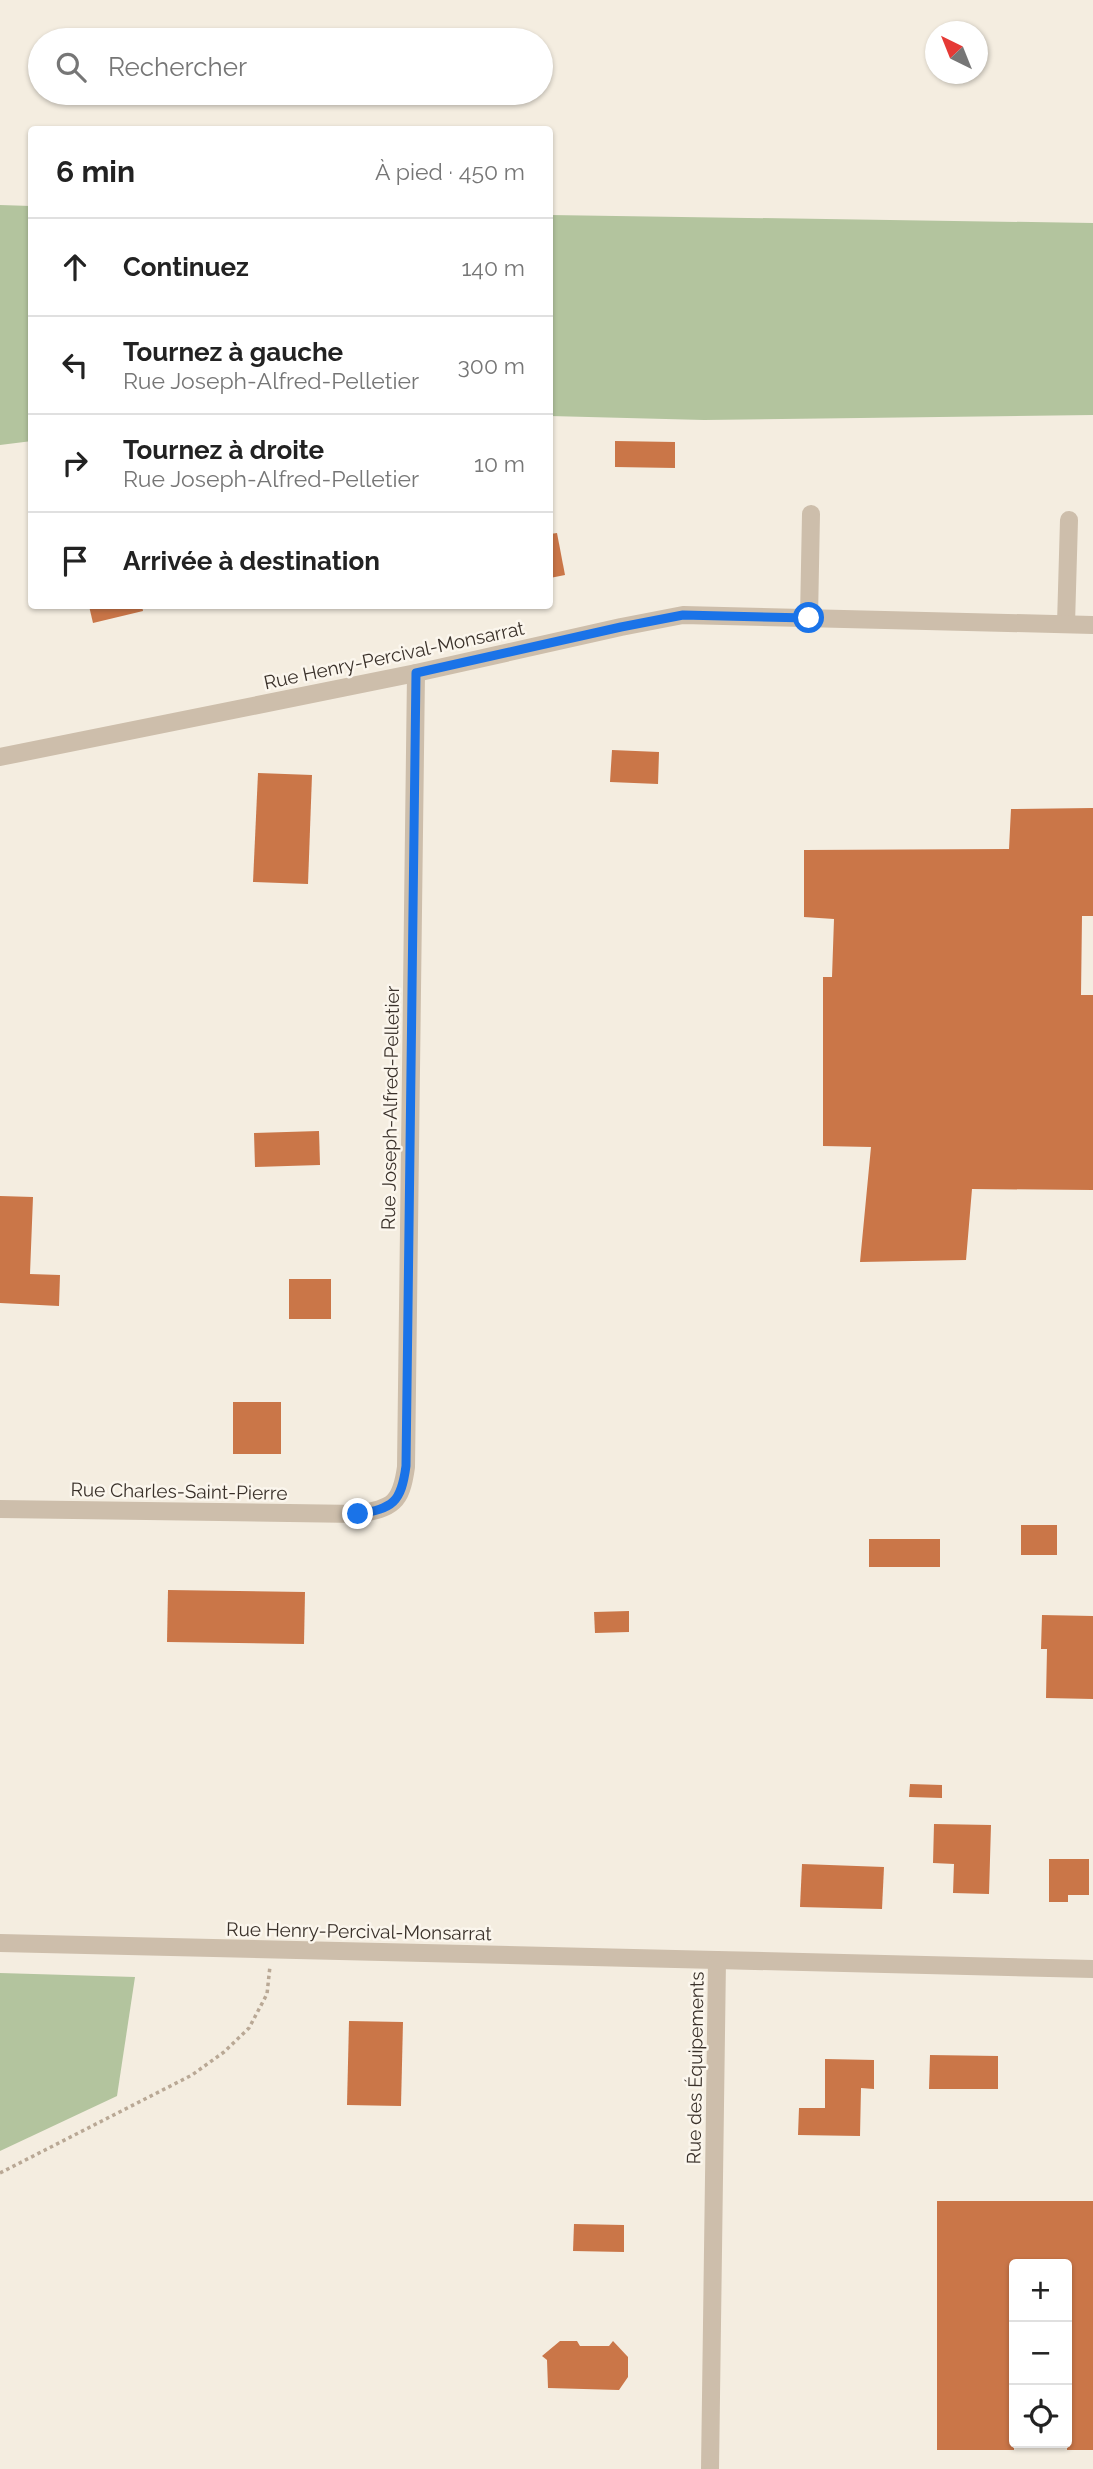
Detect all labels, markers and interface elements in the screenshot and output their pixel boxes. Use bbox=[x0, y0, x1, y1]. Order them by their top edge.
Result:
north arrow bbox=[925, 21, 988, 84]
search box bbox=[28, 28, 553, 105]
icon: search bbox=[52, 48, 90, 86]
text: Rechercher bbox=[108, 52, 247, 82]
text: 6 min bbox=[56, 154, 135, 189]
text: À pied · 450 m bbox=[375, 158, 525, 185]
icon: ahead bbox=[56, 248, 94, 286]
text: Continuez bbox=[123, 252, 249, 282]
text: 140 m bbox=[462, 254, 525, 281]
text: Tournez à gauche bbox=[123, 337, 343, 367]
icon: left bbox=[56, 346, 94, 384]
text: 300 m bbox=[458, 352, 525, 379]
text: Rue Joseph-Alfred-Pelletier bbox=[123, 367, 419, 394]
text: Tournez à droite bbox=[123, 435, 324, 465]
icon: right bbox=[56, 444, 94, 482]
text: 10 m bbox=[474, 450, 525, 477]
text: Rue Joseph-Alfred-Pelletier bbox=[123, 465, 419, 492]
icon: arrive bbox=[56, 542, 94, 580]
text: Arrivée à destination bbox=[123, 546, 380, 576]
route start bbox=[793, 602, 824, 633]
street label: Rue Henry-Percival-Monsarrat bbox=[262, 617, 527, 693]
street label: Rue Joseph-Alfred-Pelletier bbox=[377, 985, 403, 1230]
street label: Rue Charles-Saint-Pierre bbox=[70, 1478, 288, 1504]
route end bbox=[342, 1498, 373, 1529]
street label: Rue Henry-Percival-Monsarrat bbox=[226, 1918, 493, 1944]
street label: Rue des Équipements bbox=[682, 1971, 708, 2165]
map controls bbox=[1009, 2259, 1072, 2448]
button: + bbox=[1009, 2259, 1072, 2322]
button: − bbox=[1009, 2322, 1072, 2385]
button: locate bbox=[1009, 2385, 1072, 2448]

